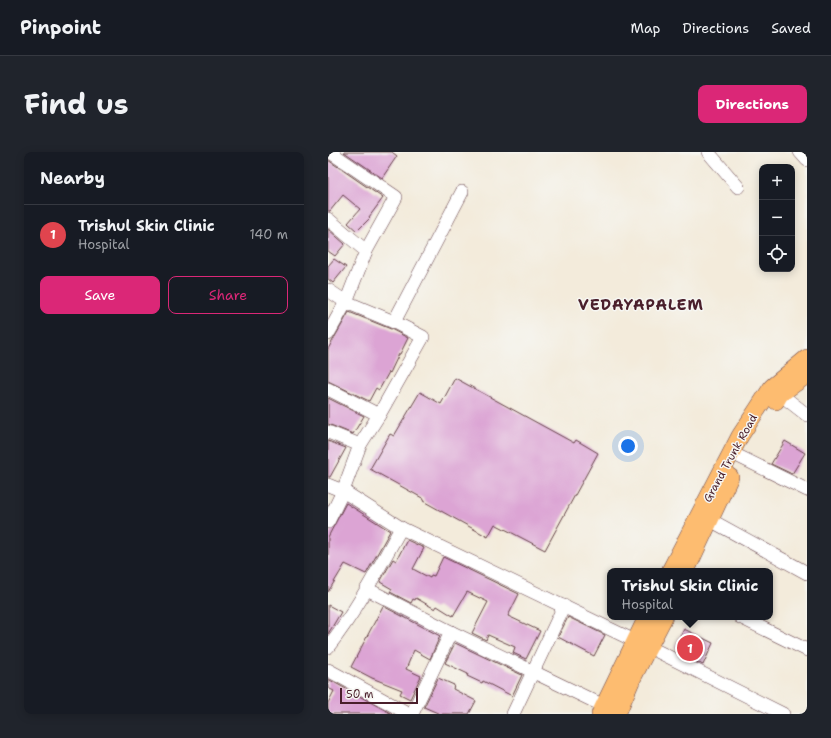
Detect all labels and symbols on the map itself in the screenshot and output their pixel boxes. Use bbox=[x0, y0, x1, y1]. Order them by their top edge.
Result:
district label: VEDAYAPALEM bbox=[578, 295, 704, 315]
street label: Grand Trunk Road bbox=[700, 412, 761, 505]
your location bbox=[618, 436, 638, 456]
pin: 1 bbox=[677, 633, 703, 663]
scale bar bbox=[340, 686, 418, 705]

